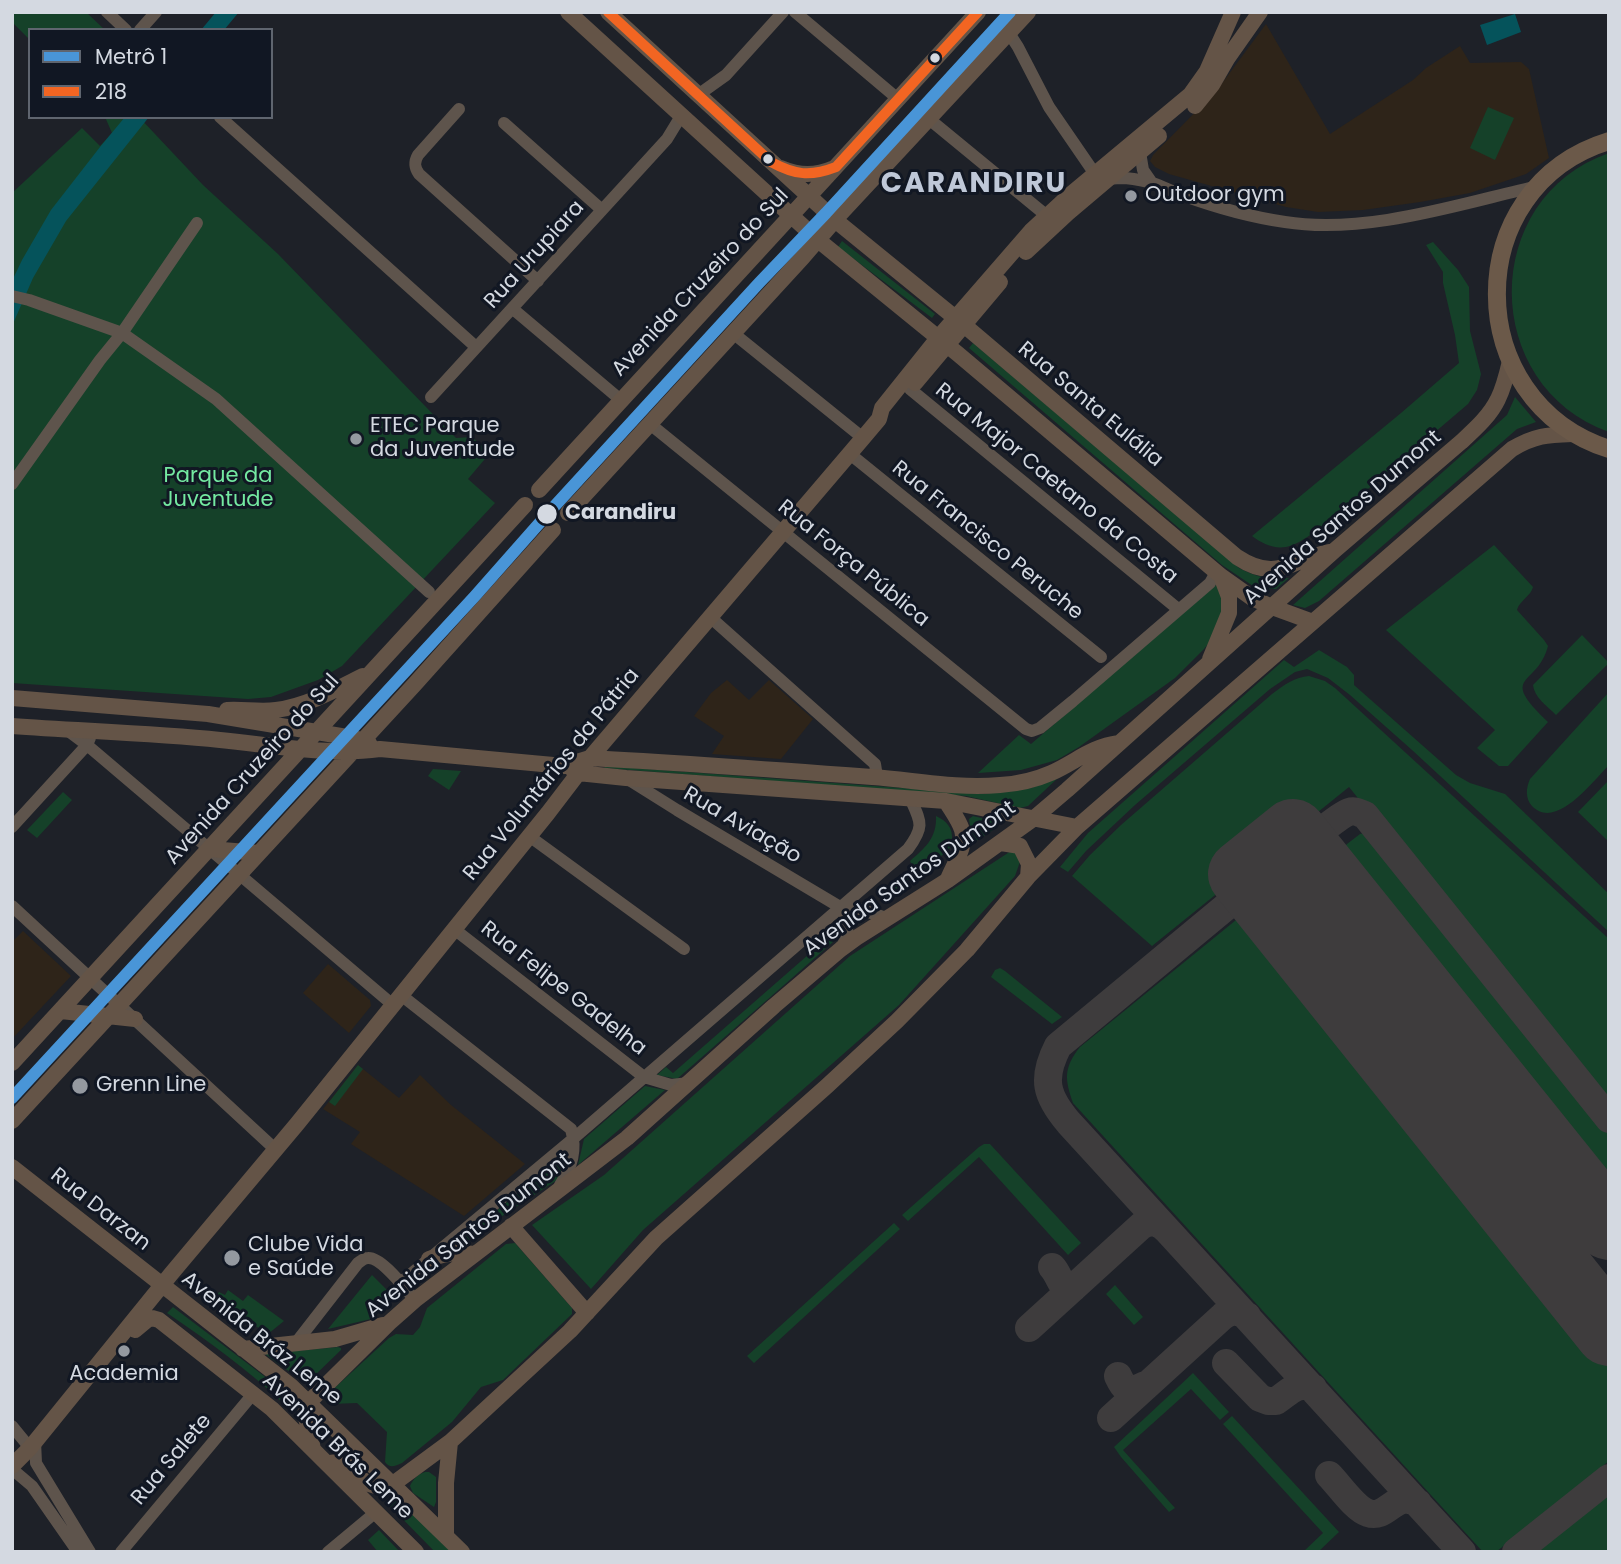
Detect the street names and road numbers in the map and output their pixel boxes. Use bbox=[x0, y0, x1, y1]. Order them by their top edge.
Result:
street label: Avenida Cruzeiro do Sul bbox=[607, 184, 795, 382]
street label: Rua Urupiara bbox=[480, 196, 590, 314]
street label: Rua Santa Eulália bbox=[1012, 337, 1168, 473]
street label: Rua Major Caetano da Costa bbox=[930, 378, 1182, 590]
street label: Avenida Santos Dumont bbox=[1239, 425, 1447, 611]
street label: Rua Francisco Peruche bbox=[886, 456, 1088, 626]
street label: Rua Força Pública bbox=[772, 495, 934, 633]
street label: Rua Voluntários da Pátria bbox=[459, 664, 645, 886]
street label: Avenida Cruzeiro do Sul bbox=[161, 669, 345, 871]
street label: Rua Aviação bbox=[679, 782, 805, 870]
street label: Avenida Santos Dumont bbox=[799, 796, 1021, 962]
street label: Rua Felipe Gadelha bbox=[475, 916, 651, 1062]
street label: Avenida Santos Dumont bbox=[361, 1148, 577, 1324]
street label: Rua Darzan bbox=[45, 1163, 155, 1257]
street label: Avenida Bráz Leme bbox=[176, 1267, 346, 1411]
street label: Avenida Brás Leme bbox=[256, 1369, 418, 1525]
street label: Rua Salete bbox=[127, 1409, 217, 1511]

